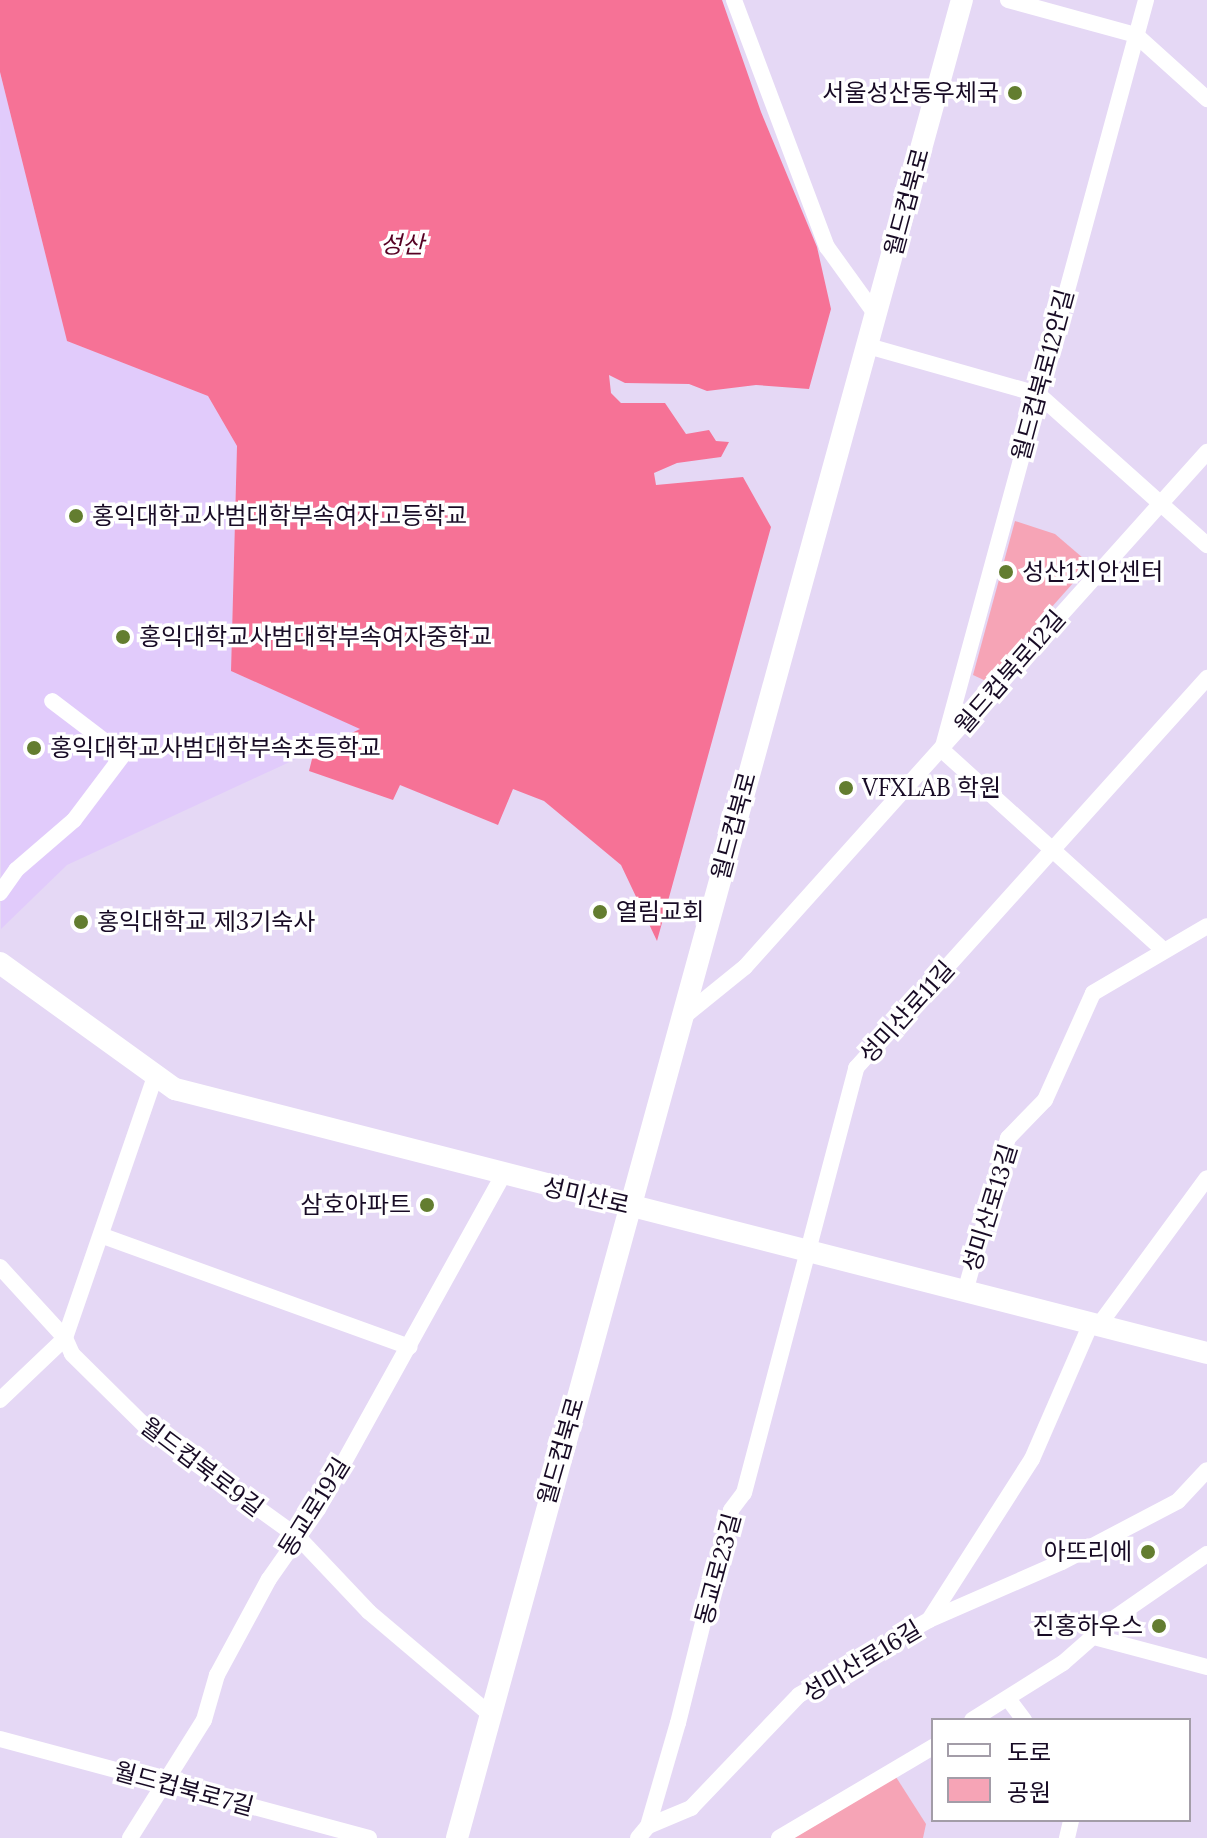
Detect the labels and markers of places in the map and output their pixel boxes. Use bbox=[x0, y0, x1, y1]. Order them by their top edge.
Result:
place label: 서울성산동우체국 bbox=[822, 79, 999, 107]
marker: 서울성산동우체국 bbox=[1006, 84, 1024, 102]
place label: 홍익대학교사범대학부속여자고등학교 bbox=[92, 502, 467, 530]
marker: 홍익대학교사범대학부속여자고등학교 bbox=[67, 507, 85, 525]
place label: 성산1치안센터 bbox=[1022, 558, 1163, 586]
marker: 성산1치안센터 bbox=[997, 563, 1015, 581]
place label: 홍익대학교사범대학부속여자중학교 bbox=[139, 623, 492, 651]
marker: 홍익대학교사범대학부속여자중학교 bbox=[114, 628, 132, 646]
place label: 홍익대학교사범대학부속초등학교 bbox=[50, 734, 381, 762]
marker: 홍익대학교사범대학부속초등학교 bbox=[25, 739, 43, 757]
place label: VFXLAB 학원 bbox=[862, 774, 1001, 802]
marker: VFXLAB 학원 bbox=[837, 779, 855, 797]
place label: 열림교회 bbox=[616, 898, 704, 926]
marker: 열림교회 bbox=[591, 903, 609, 921]
place label: 홍익대학교 제3기숙사 bbox=[97, 908, 315, 936]
marker: 홍익대학교 제3기숙사 bbox=[72, 913, 90, 931]
place label: 삼호아파트 bbox=[301, 1191, 411, 1219]
marker: 삼호아파트 bbox=[418, 1196, 436, 1214]
place label: 아뜨리에 bbox=[1044, 1538, 1132, 1566]
marker: 아뜨리에 bbox=[1139, 1543, 1157, 1561]
place label: 진홍하우스 bbox=[1033, 1612, 1143, 1640]
marker: 진홍하우스 bbox=[1150, 1617, 1168, 1635]

